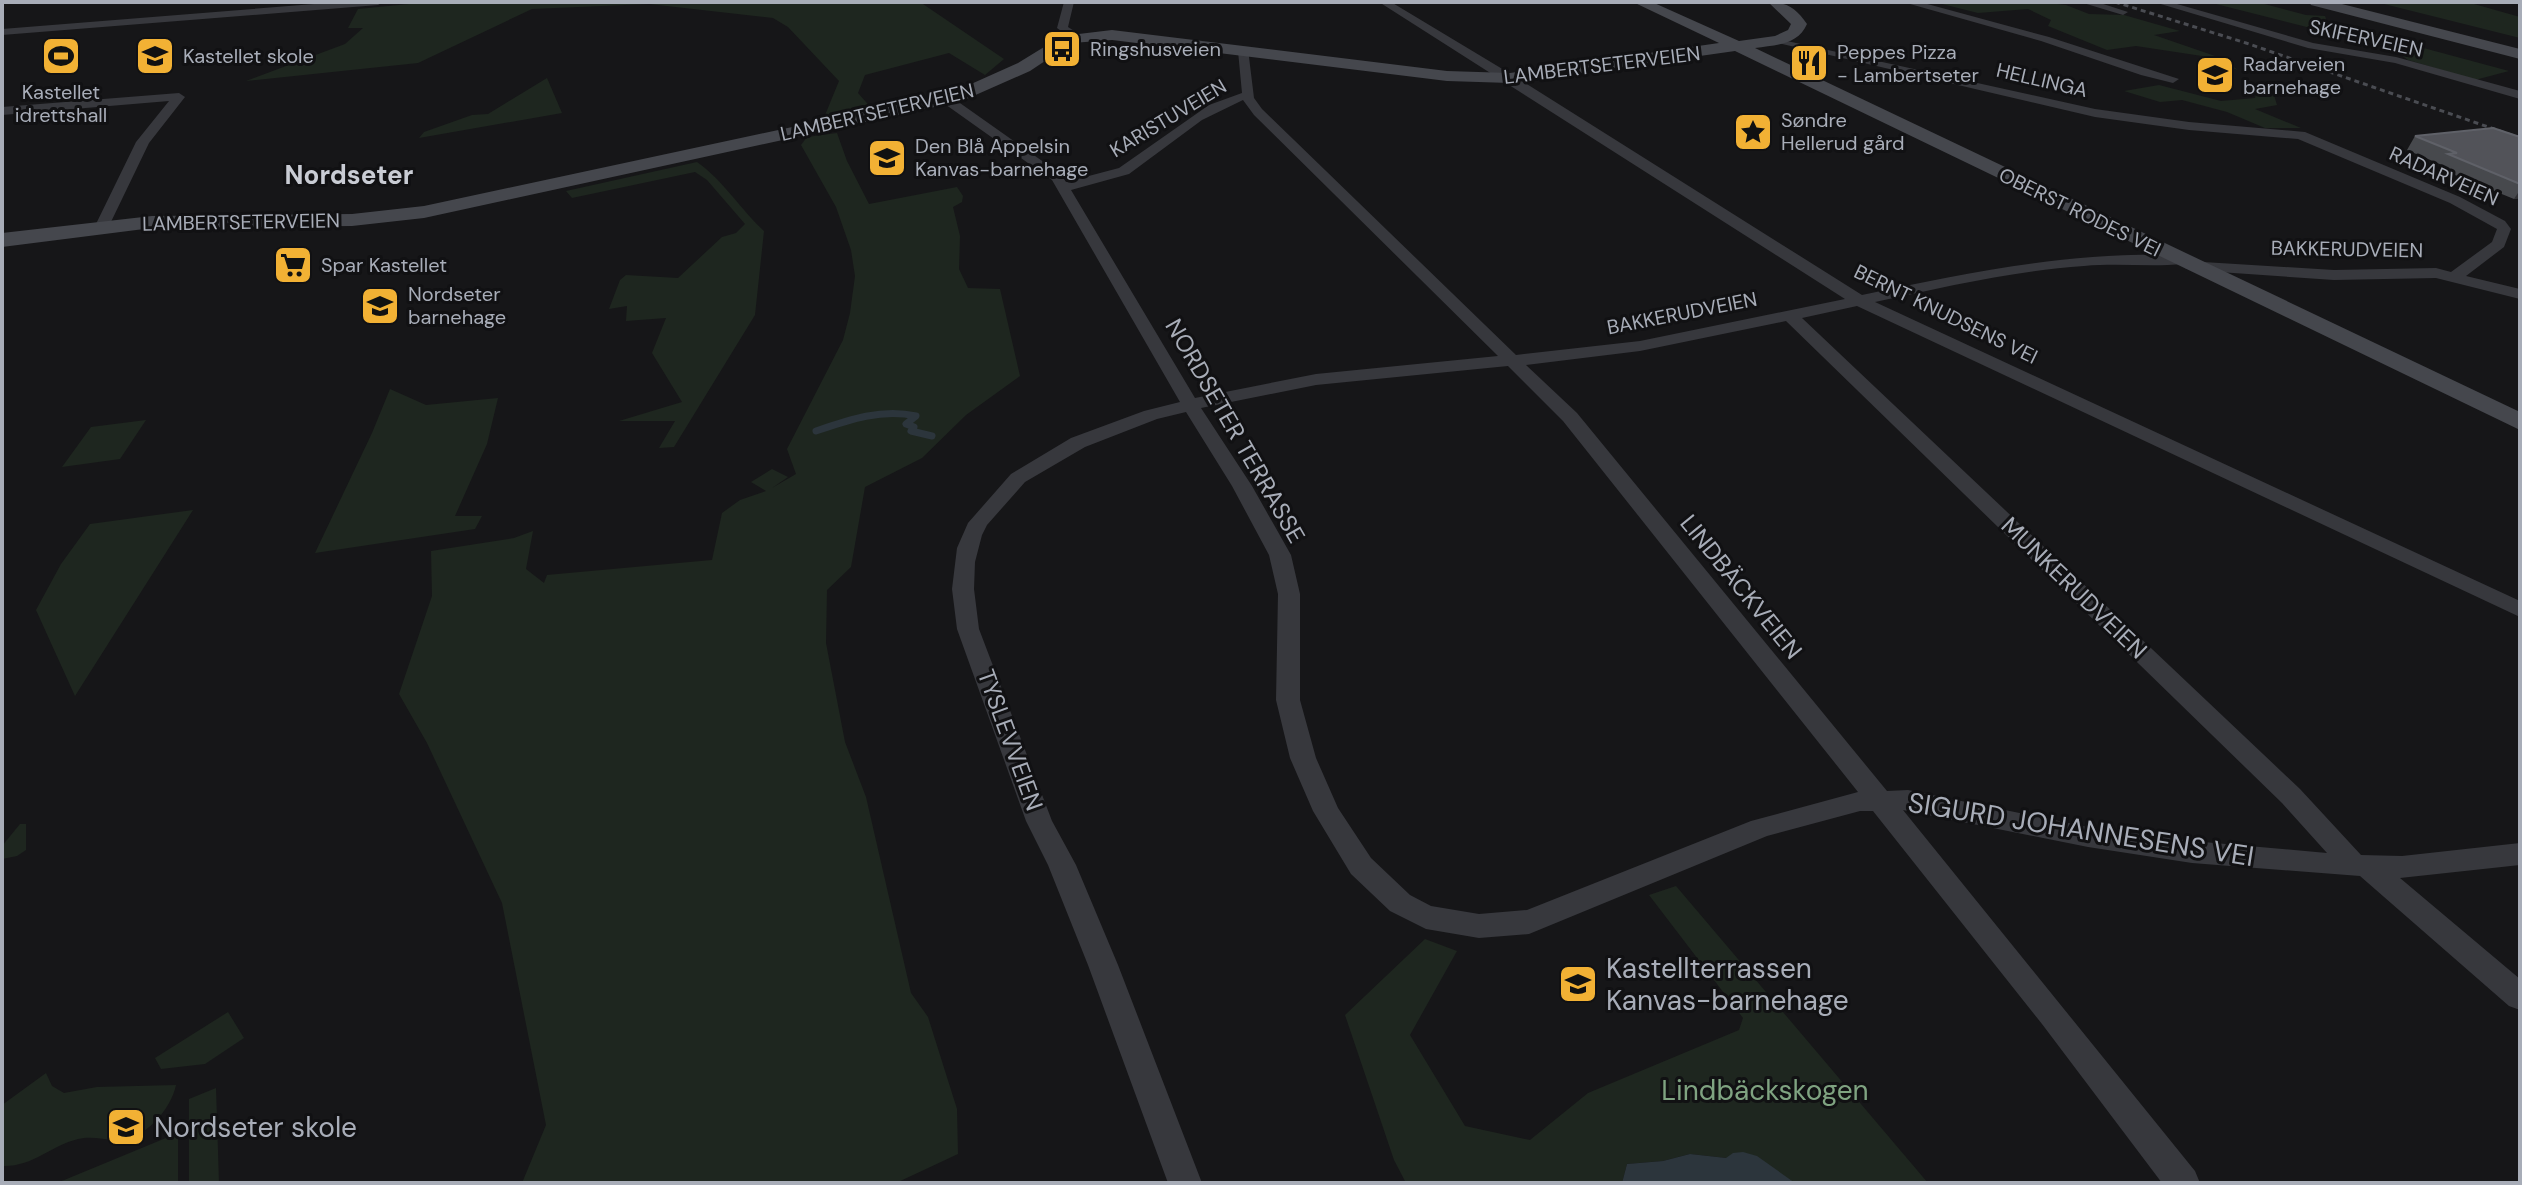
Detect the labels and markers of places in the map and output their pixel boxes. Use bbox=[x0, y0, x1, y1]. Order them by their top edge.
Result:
bus stop icon: Ringshusveien bbox=[1041, 28, 1083, 70]
sports icon: Kastellet idrettshall bbox=[40, 35, 82, 77]
school or university icon: Kastellet skole bbox=[134, 35, 176, 77]
place label: Ringshusveien bbox=[1090, 36, 1221, 62]
place label: Peppes Pizza - Lambertseter bbox=[1837, 39, 1979, 88]
restaurant icon: Peppes Pizza - Lambertseter bbox=[1788, 42, 1830, 84]
place label: Kastellet skole bbox=[183, 43, 314, 69]
place label: Radarveien barnehage bbox=[2243, 51, 2345, 100]
school or university icon: Radarveien barnehage bbox=[2194, 54, 2236, 96]
place label: Kastellet idrettshall bbox=[15, 79, 107, 128]
place label: Søndre Hellerud gård bbox=[1781, 107, 1905, 156]
place icon: Søndre Hellerud gård bbox=[1732, 111, 1774, 153]
place label: Den Blå Appelsin Kanvas-barnehage bbox=[915, 133, 1088, 182]
school or university icon: Den Blå Appelsin Kanvas-barnehage bbox=[866, 137, 908, 179]
supermarket icon: Spar Kastellet bbox=[272, 244, 314, 286]
place label: Spar Kastellet bbox=[321, 252, 447, 278]
place label: Nordseter barnehage bbox=[408, 281, 506, 330]
school or university icon: Nordseter barnehage bbox=[359, 285, 401, 327]
place label: Kastellterrassen Kanvas-barnehage bbox=[1606, 950, 1849, 1019]
school or university icon: Kastellterrassen Kanvas-barnehage bbox=[1557, 963, 1599, 1005]
school or university icon: Nordseter skole bbox=[105, 1106, 147, 1148]
place label: Nordseter skole bbox=[154, 1109, 357, 1146]

